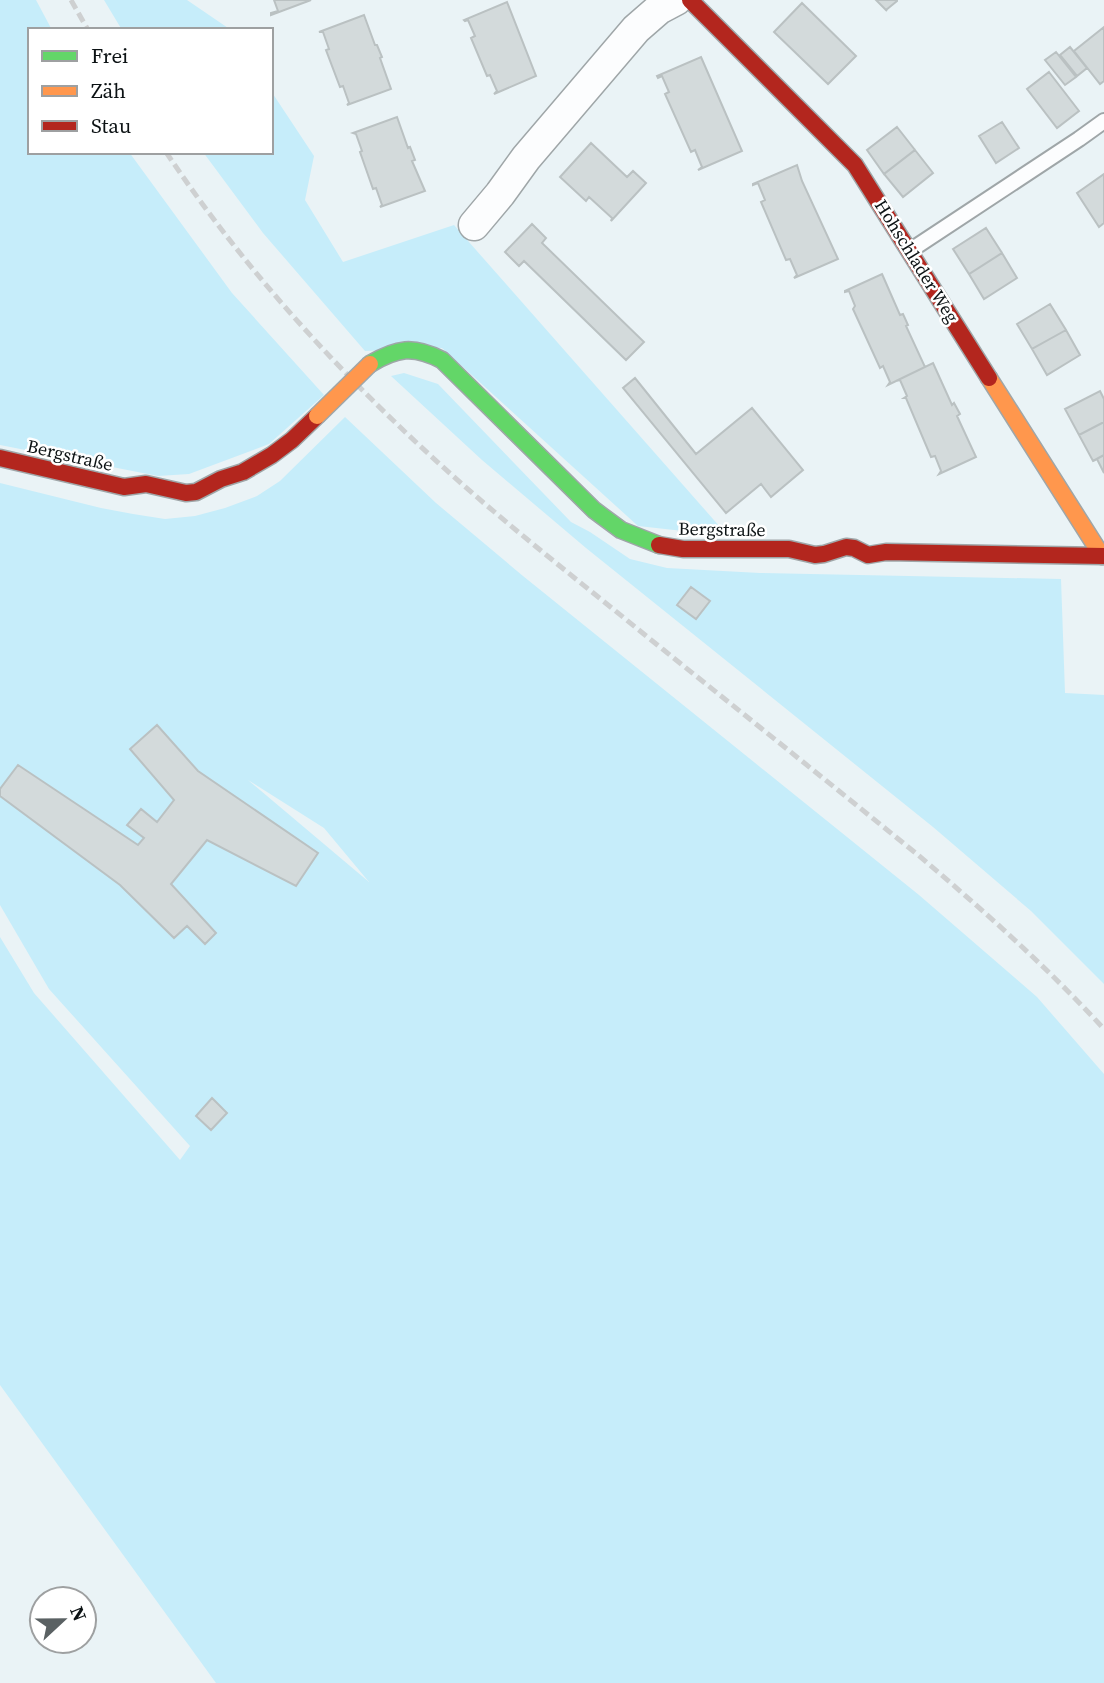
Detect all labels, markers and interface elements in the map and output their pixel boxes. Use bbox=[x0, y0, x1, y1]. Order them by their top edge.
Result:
legend bbox=[28, 28, 273, 154]
text: Frei bbox=[91, 41, 128, 70]
text: Zäh bbox=[91, 76, 126, 105]
text: Stau bbox=[91, 111, 131, 140]
street label: Hohschlader Weg bbox=[869, 195, 965, 327]
street label: Bergstraße bbox=[25, 433, 115, 477]
street label: Bergstraße bbox=[678, 516, 766, 542]
north arrow bbox=[28, 1585, 98, 1655]
text: N bbox=[64, 1602, 93, 1625]

